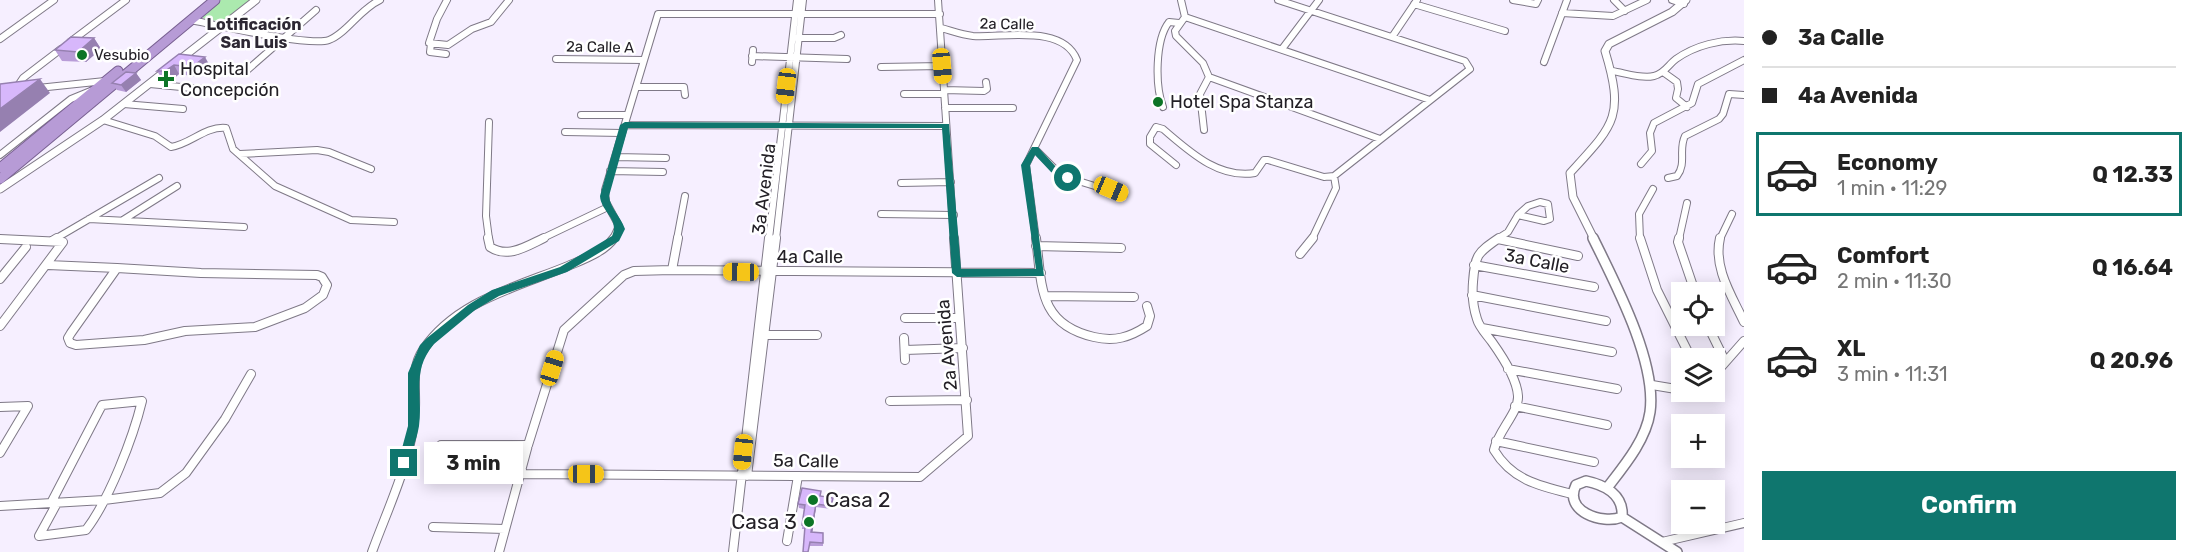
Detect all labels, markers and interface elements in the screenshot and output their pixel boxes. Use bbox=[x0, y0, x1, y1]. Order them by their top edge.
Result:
district label: Lotificación San Luis bbox=[206, 15, 302, 52]
street label: 2a Calle bbox=[979, 15, 1035, 33]
text: 3a Calle bbox=[1798, 24, 1884, 51]
street label: 2a Calle A bbox=[566, 37, 634, 57]
place label: Vesubio bbox=[94, 46, 149, 64]
car bbox=[931, 47, 953, 85]
marker: Vesubio bbox=[75, 48, 89, 62]
place label: Hospital Concepción bbox=[180, 58, 280, 101]
car bbox=[775, 67, 797, 105]
marker: Hospital Concepción bbox=[157, 70, 175, 88]
text: 4a Avenida bbox=[1798, 82, 1918, 109]
place label: Hotel Spa Stanza bbox=[1170, 91, 1313, 113]
marker: Hotel Spa Stanza bbox=[1151, 95, 1165, 109]
street label: 3a Avenida bbox=[747, 142, 781, 236]
icon: car bbox=[1765, 147, 1819, 201]
text: Economy bbox=[1837, 149, 1938, 176]
text: Q 12.33 bbox=[2092, 161, 2173, 188]
route start bbox=[1054, 164, 1081, 191]
car bbox=[1091, 174, 1131, 204]
text: 1 min · 11:29 bbox=[1837, 176, 1947, 200]
icon: car bbox=[1765, 240, 1819, 294]
text: Comfort bbox=[1837, 242, 1929, 269]
street label: 3a Calle bbox=[1503, 244, 1571, 278]
street label: 4a Calle bbox=[777, 246, 843, 268]
text: Q 16.64 bbox=[2092, 254, 2173, 281]
car bbox=[723, 263, 759, 281]
text: 2 min · 11:30 bbox=[1837, 269, 1952, 293]
map controls bbox=[1671, 282, 1725, 534]
button: locate bbox=[1671, 282, 1725, 336]
street label: 2a Avenida bbox=[932, 298, 962, 392]
icon: car bbox=[1765, 333, 1819, 387]
text: XL bbox=[1837, 335, 1865, 362]
text: Q 20.96 bbox=[2090, 347, 2173, 374]
car bbox=[538, 348, 566, 388]
button: layers bbox=[1671, 348, 1725, 402]
text: 3 min · 11:31 bbox=[1837, 362, 1948, 386]
button: + bbox=[1671, 414, 1725, 468]
car bbox=[732, 433, 754, 471]
callout: 3 min bbox=[425, 442, 524, 484]
route end bbox=[390, 449, 417, 476]
street label: 5a Calle bbox=[773, 449, 839, 473]
text: 3 min bbox=[446, 451, 501, 475]
car bbox=[568, 465, 604, 483]
button: Confirm bbox=[1762, 471, 2176, 540]
button: − bbox=[1671, 480, 1725, 534]
place label: Casa 2 bbox=[825, 487, 890, 512]
marker: Casa 2 bbox=[806, 493, 820, 507]
place label: Casa 3 bbox=[731, 509, 797, 534]
marker: Casa 3 bbox=[802, 515, 816, 529]

